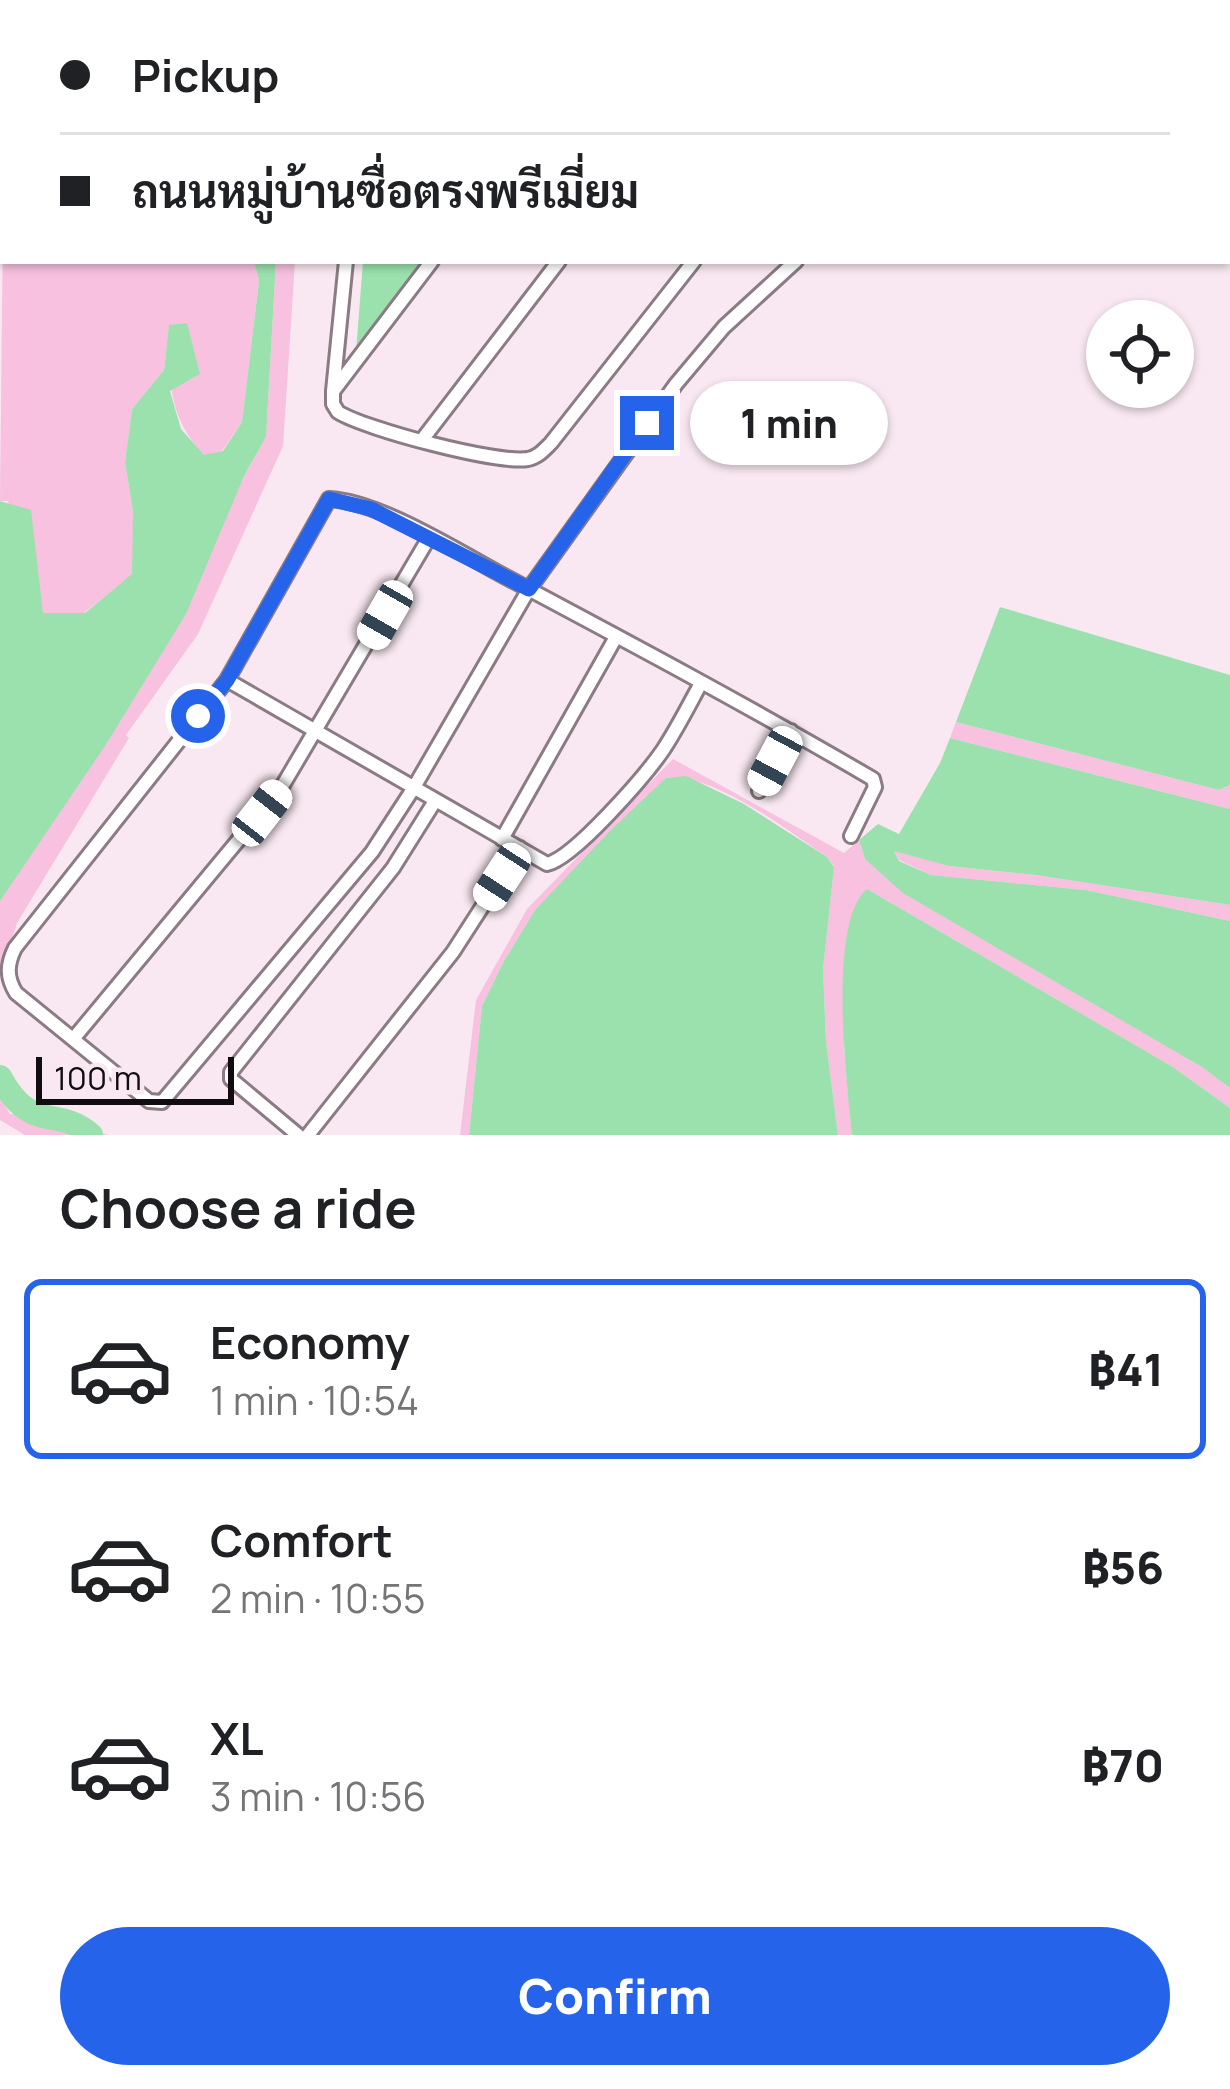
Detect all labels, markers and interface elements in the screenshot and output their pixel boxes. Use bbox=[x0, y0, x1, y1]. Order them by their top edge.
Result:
text: Pickup bbox=[132, 44, 279, 106]
text: ถนนหมู่บ้านซื่อตรงพรีเมี่ยม bbox=[132, 160, 639, 222]
map controls bbox=[1086, 300, 1194, 408]
button: locate bbox=[1086, 300, 1194, 408]
callout: 1 min bbox=[689, 381, 887, 465]
route end bbox=[620, 396, 674, 450]
text: 1 min bbox=[740, 396, 838, 450]
car bbox=[351, 575, 419, 655]
route start bbox=[171, 689, 225, 743]
car bbox=[742, 721, 808, 801]
car bbox=[226, 774, 298, 852]
car bbox=[467, 837, 537, 917]
scale bar bbox=[36, 1051, 234, 1104]
text: 100 m bbox=[54, 1055, 142, 1100]
text: Choose a ride bbox=[60, 1170, 417, 1244]
text: Economy bbox=[210, 1311, 410, 1373]
icon: car bbox=[66, 1315, 174, 1423]
text: ฿41 bbox=[1089, 1338, 1164, 1400]
text: 1 min · 10:54 bbox=[210, 1373, 419, 1427]
text: Comfort bbox=[210, 1509, 393, 1571]
icon: car bbox=[66, 1513, 174, 1621]
text: ฿56 bbox=[1082, 1536, 1164, 1598]
text: 2 min · 10:55 bbox=[210, 1571, 426, 1625]
text: XL bbox=[210, 1707, 264, 1769]
icon: car bbox=[66, 1711, 174, 1819]
text: ฿70 bbox=[1082, 1734, 1164, 1796]
text: 3 min · 10:56 bbox=[210, 1769, 427, 1823]
button: Confirm bbox=[60, 1927, 1170, 2065]

